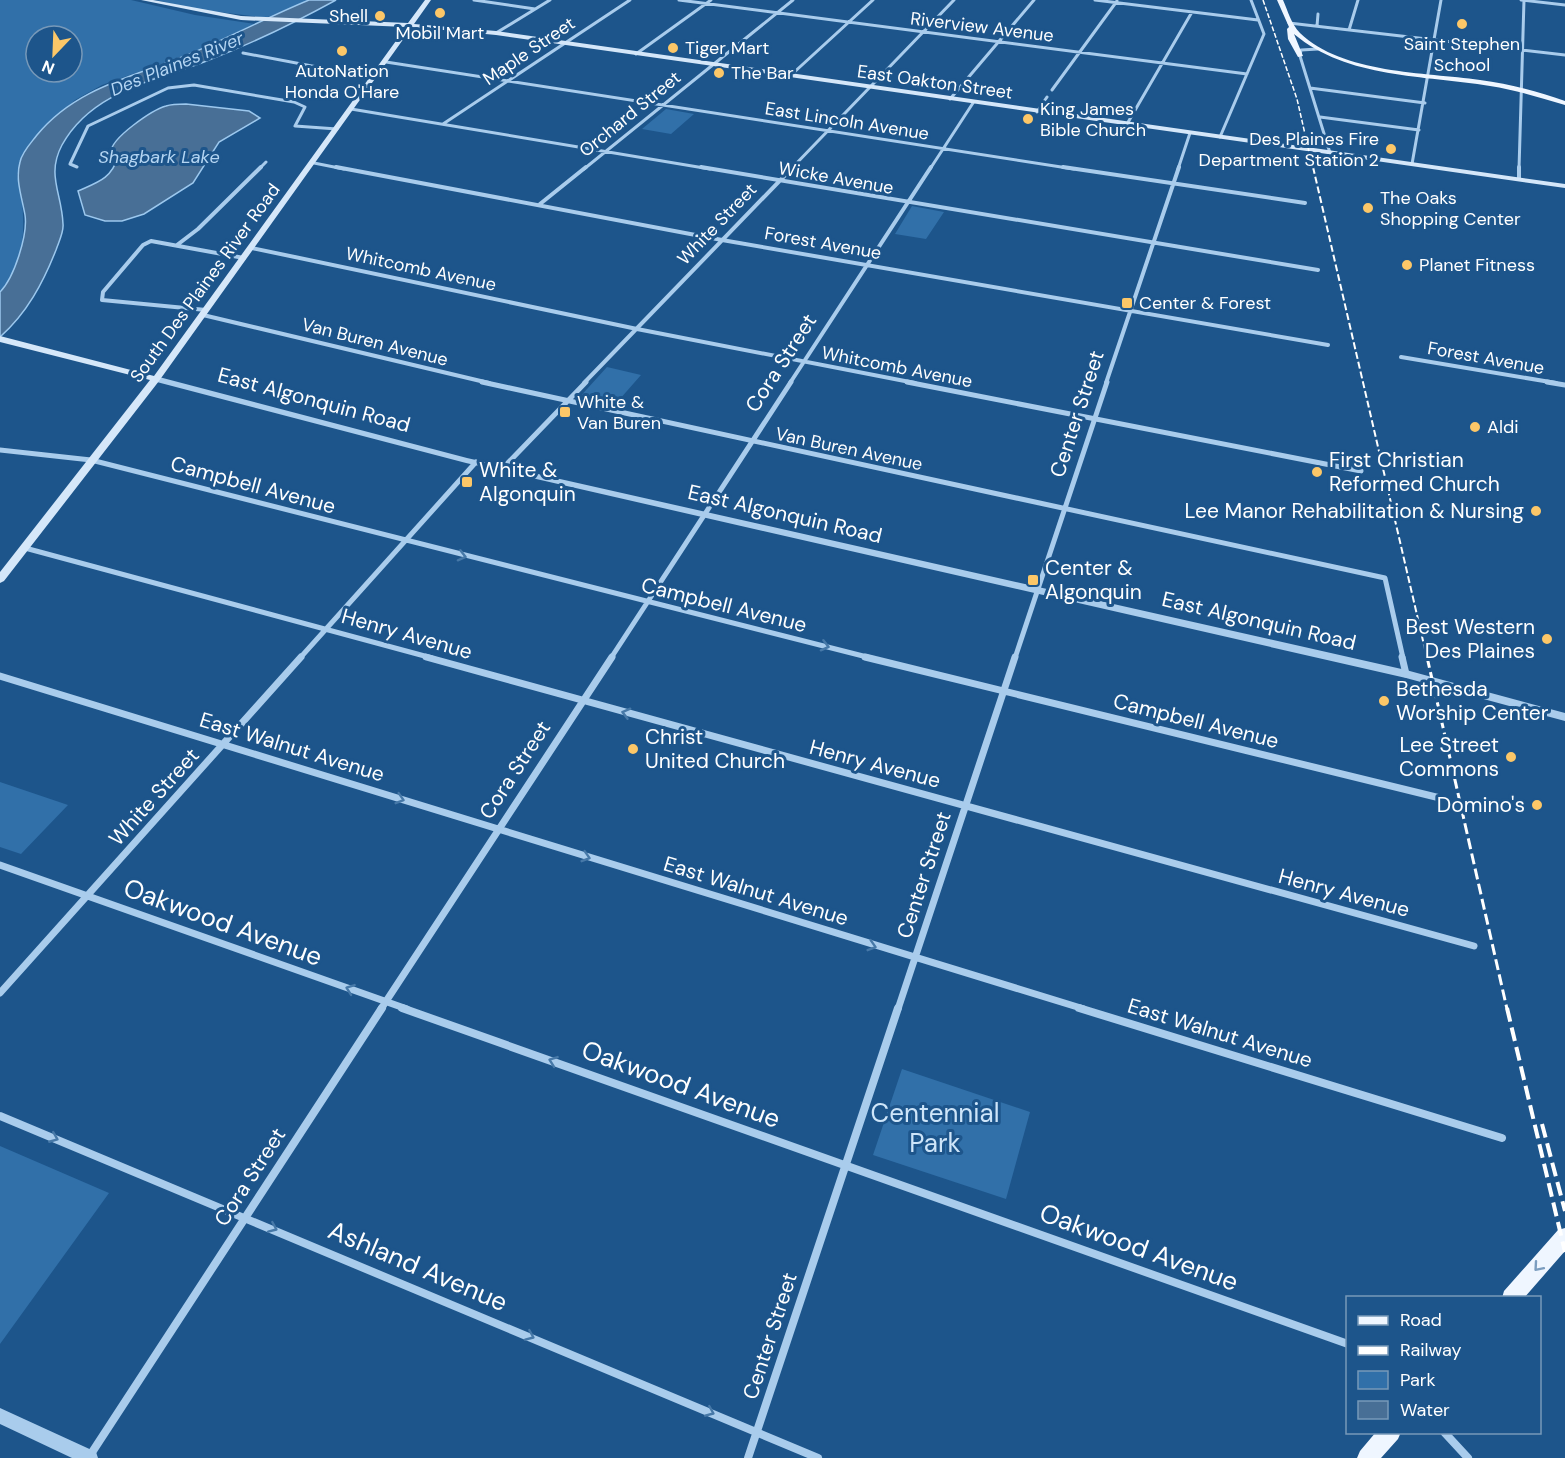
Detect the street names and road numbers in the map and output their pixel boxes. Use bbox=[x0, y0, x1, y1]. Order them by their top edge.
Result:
street label: Riverview Avenue bbox=[909, 6, 1055, 48]
street label: Maple Street bbox=[478, 11, 580, 91]
street label: East Oakton Street bbox=[856, 59, 1014, 105]
street label: Orchard Street bbox=[574, 66, 686, 162]
street label: East Lincoln Avenue bbox=[763, 96, 931, 146]
street label: Wicke Avenue bbox=[776, 156, 896, 200]
street label: White Street bbox=[672, 178, 762, 270]
street label: South Des Plaines River Road bbox=[125, 179, 285, 387]
street label: Forest Avenue bbox=[763, 221, 883, 265]
street label: Whitcomb Avenue bbox=[344, 241, 498, 297]
street label: Cora Street bbox=[739, 308, 823, 418]
street label: Van Buren Avenue bbox=[299, 312, 451, 372]
street label: Forest Avenue bbox=[1426, 336, 1546, 380]
street label: Whitcomb Avenue bbox=[820, 341, 974, 393]
street label: Center Street bbox=[1043, 347, 1111, 481]
street label: East Algonquin Road bbox=[215, 361, 413, 439]
street label: Van Buren Avenue bbox=[773, 422, 925, 476]
street label: Campbell Avenue bbox=[167, 450, 339, 521]
street label: East Algonquin Road bbox=[685, 478, 885, 550]
street label: Campbell Avenue bbox=[638, 571, 810, 639]
street label: East Algonquin Road bbox=[1159, 585, 1359, 657]
street label: Henry Avenue bbox=[338, 602, 476, 666]
street label: Campbell Avenue bbox=[1110, 687, 1282, 755]
street label: East Walnut Avenue bbox=[196, 706, 388, 788]
street label: Cora Street bbox=[473, 715, 557, 825]
street label: Henry Avenue bbox=[806, 733, 944, 795]
street label: White Street bbox=[103, 742, 205, 852]
street label: Center Street bbox=[890, 808, 958, 942]
street label: East Walnut Avenue bbox=[660, 850, 852, 932]
street label: Henry Avenue bbox=[1275, 862, 1413, 924]
street label: Oakwood Avenue bbox=[119, 870, 327, 974]
street label: East Walnut Avenue bbox=[1124, 992, 1316, 1074]
street label: Oakwood Avenue bbox=[577, 1032, 785, 1136]
street label: Cora Street bbox=[208, 1122, 292, 1232]
street label: Oakwood Avenue bbox=[1035, 1195, 1243, 1299]
street label: Ashland Avenue bbox=[323, 1213, 513, 1319]
street label: Center Street bbox=[736, 1269, 804, 1403]

